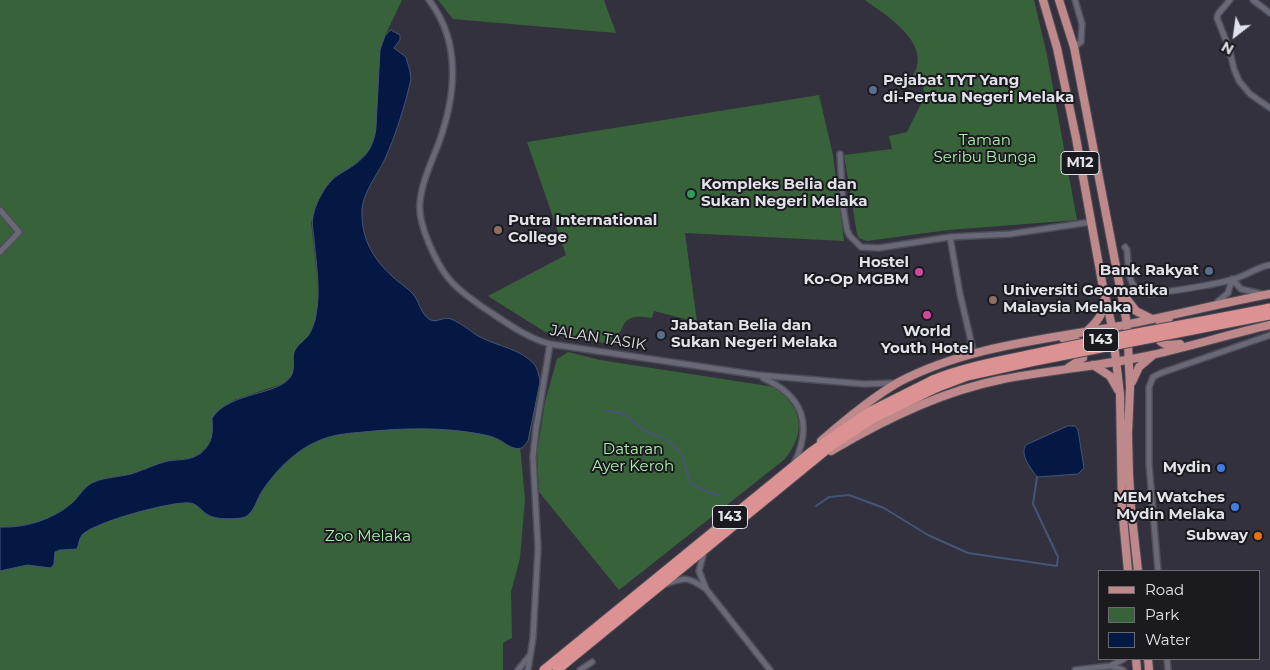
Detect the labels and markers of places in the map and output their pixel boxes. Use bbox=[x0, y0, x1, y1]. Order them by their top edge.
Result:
place label: Pejabat TYT Yang di-Pertua Negeri Melaka bbox=[883, 72, 1074, 107]
marker: Pejabat TYT Yang di-Pertua Negeri Melaka bbox=[867, 84, 879, 96]
place label: Kompleks Belia dan Sukan Negeri Melaka bbox=[701, 176, 868, 211]
marker: Kompleks Belia dan Sukan Negeri Melaka bbox=[685, 188, 697, 200]
place label: Putra International College bbox=[508, 212, 657, 247]
marker: Putra International College bbox=[492, 224, 504, 236]
place label: Hostel Ko-Op MGBM bbox=[803, 254, 909, 289]
place label: Bank Rakyat bbox=[1100, 262, 1199, 280]
marker: Bank Rakyat bbox=[1203, 265, 1215, 277]
marker: Hostel Ko-Op MGBM bbox=[913, 266, 925, 278]
place label: Universiti Geomatika Malaysia Melaka bbox=[1003, 282, 1168, 317]
marker: Universiti Geomatika Malaysia Melaka bbox=[987, 294, 999, 306]
marker: World Youth Hotel bbox=[921, 309, 933, 321]
place label: Jabatan Belia dan Sukan Negeri Melaka bbox=[671, 317, 838, 352]
place label: World Youth Hotel bbox=[881, 323, 973, 358]
marker: Jabatan Belia dan Sukan Negeri Melaka bbox=[655, 329, 667, 341]
place label: Mydin bbox=[1163, 459, 1211, 477]
marker: Mydin bbox=[1215, 462, 1227, 474]
place label: MEM Watches Mydin Melaka bbox=[1113, 489, 1225, 524]
marker: MEM Watches Mydin Melaka bbox=[1229, 501, 1241, 513]
place label: Subway bbox=[1186, 527, 1248, 545]
marker: Subway bbox=[1252, 530, 1264, 542]

